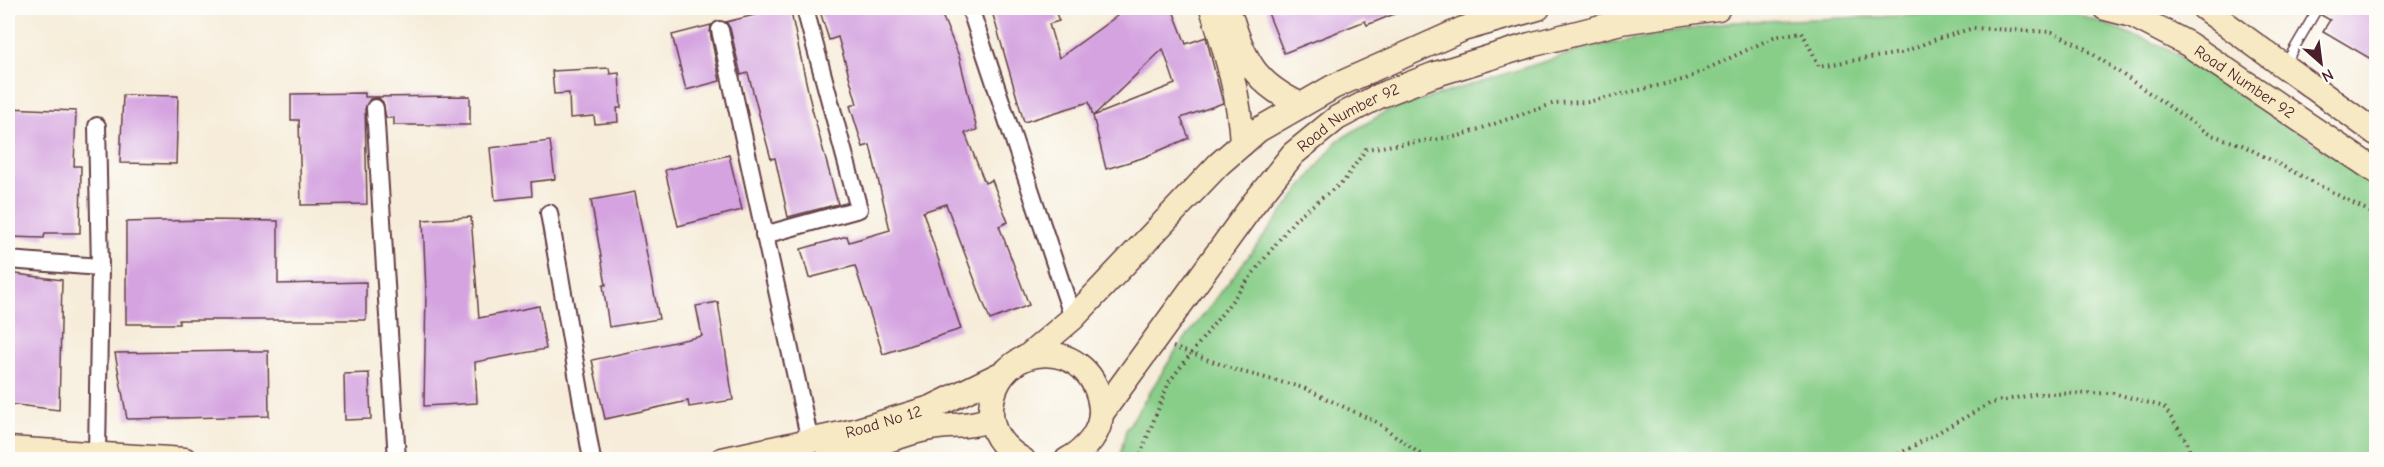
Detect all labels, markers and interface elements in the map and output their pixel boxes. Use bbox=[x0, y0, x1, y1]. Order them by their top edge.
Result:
north arrow bbox=[2291, 33, 2351, 93]
street label: Road Number 92 bbox=[2191, 42, 2298, 122]
text: N bbox=[2319, 65, 2336, 86]
street label: Road Number 92 bbox=[1294, 80, 1402, 156]
street label: Road No 12 bbox=[844, 402, 924, 442]

